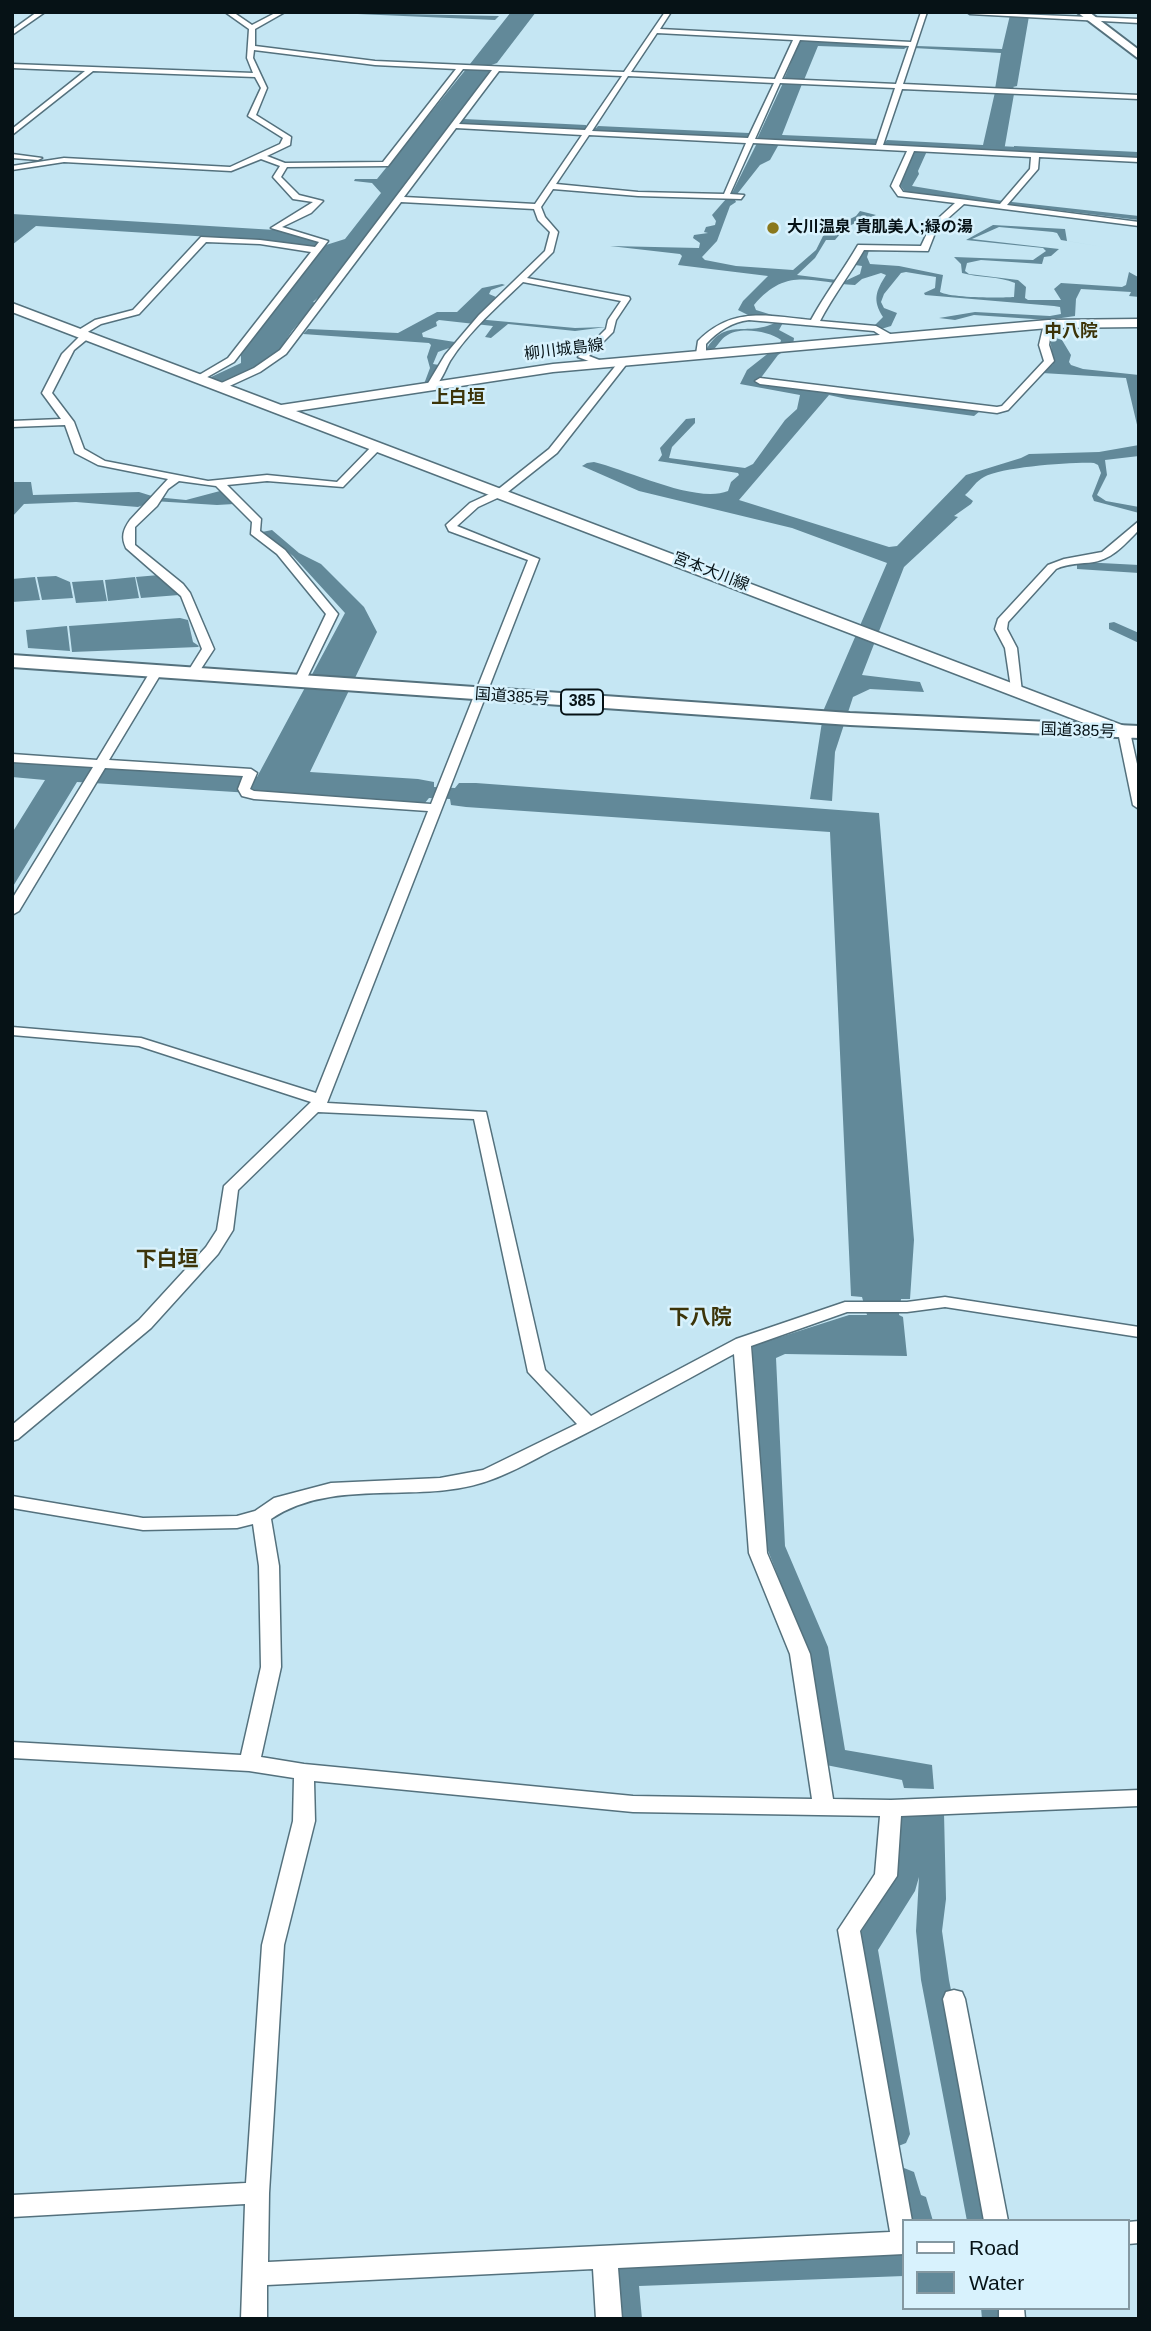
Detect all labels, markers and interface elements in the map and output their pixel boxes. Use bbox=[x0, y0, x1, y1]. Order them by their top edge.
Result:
place label: 大川温泉 貴肌美人;緑の湯 bbox=[787, 218, 973, 238]
marker: 大川温泉 貴肌美人;緑の湯 bbox=[765, 220, 781, 236]
district label: 中八院 bbox=[1044, 321, 1098, 343]
street label: 柳川城島線 bbox=[523, 336, 605, 364]
district label: 上白垣 bbox=[431, 387, 485, 409]
street label: 宮本大川線 bbox=[670, 549, 752, 595]
street label: 国道385号 bbox=[474, 685, 550, 709]
road number: 385 bbox=[561, 690, 603, 715]
street label: 国道385号 bbox=[1040, 720, 1116, 742]
district label: 下白垣 bbox=[136, 1247, 198, 1273]
district label: 下八院 bbox=[669, 1305, 731, 1331]
legend bbox=[902, 2219, 1130, 2310]
text: Road bbox=[969, 2236, 1019, 2259]
text: Water bbox=[969, 2271, 1024, 2294]

